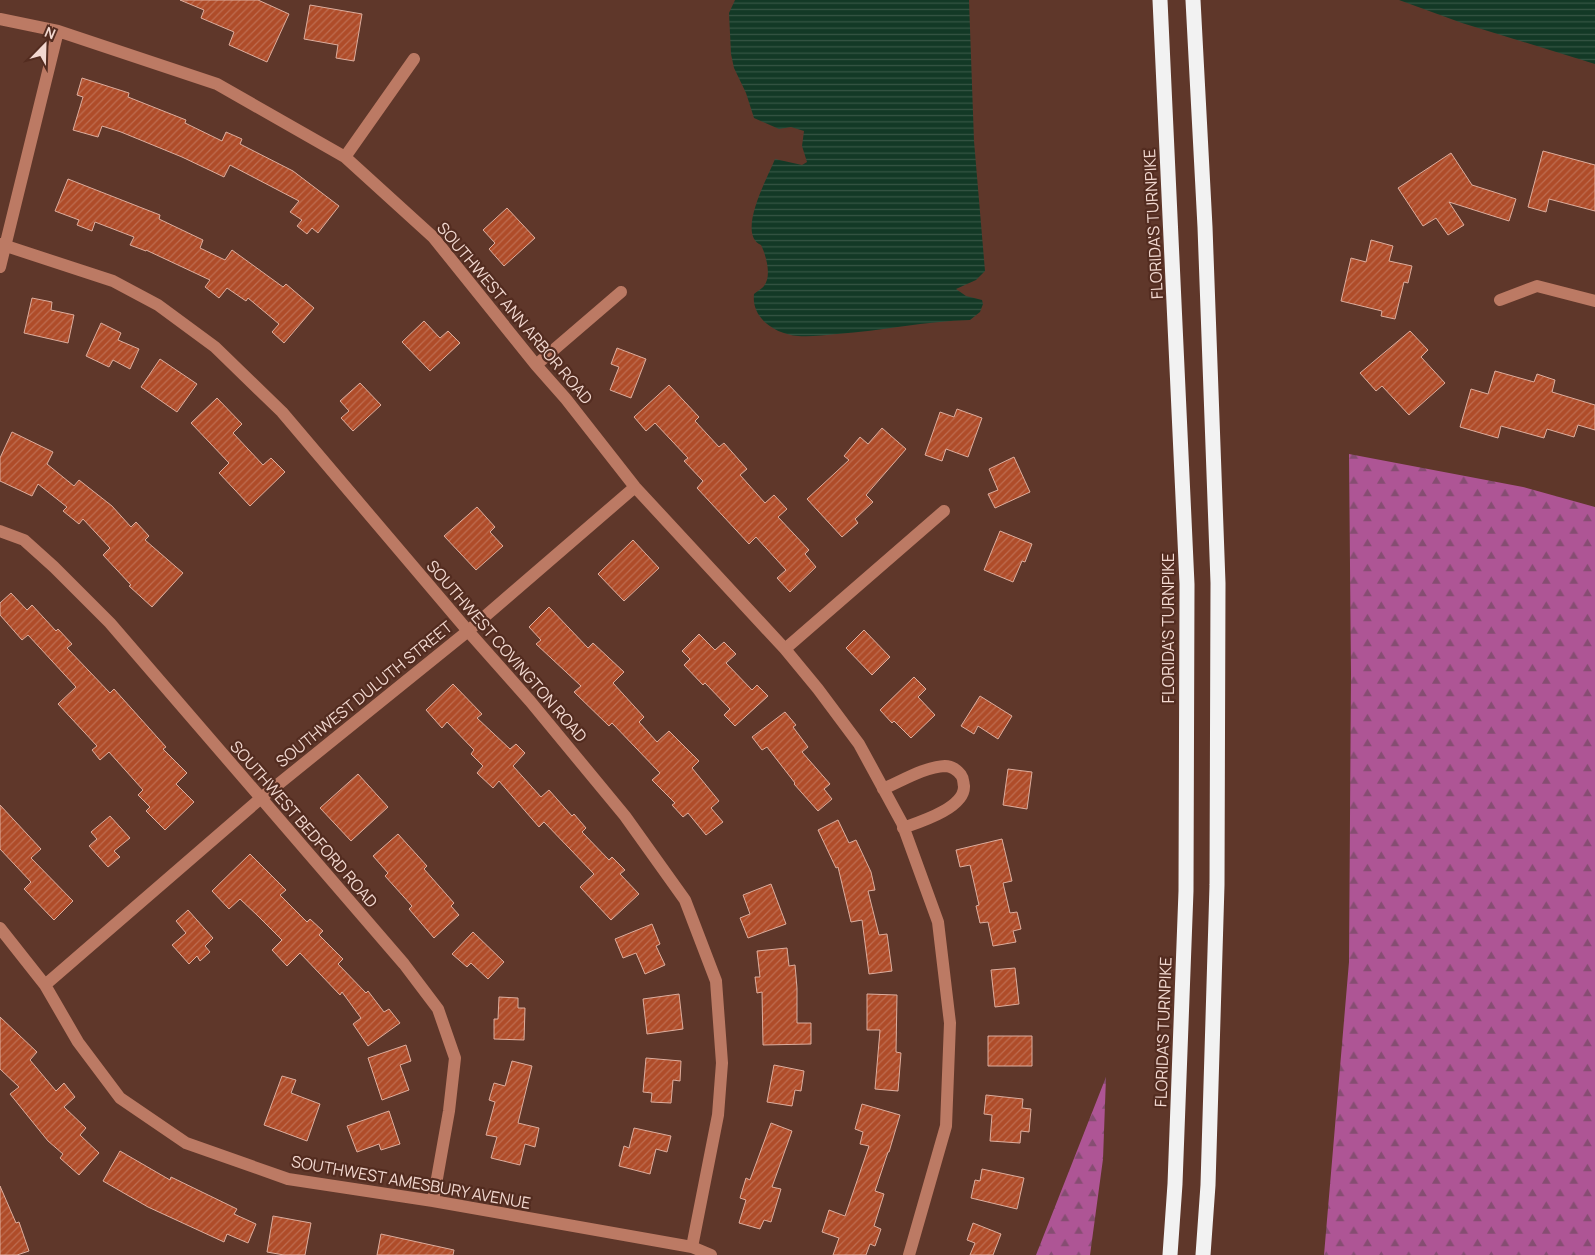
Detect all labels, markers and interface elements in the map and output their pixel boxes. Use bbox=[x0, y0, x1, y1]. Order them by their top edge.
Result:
north arrow bbox=[20, 20, 70, 70]
text: N bbox=[42, 22, 59, 43]
street label: FLORIDA'S TURNPIKE bbox=[1138, 148, 1168, 300]
street label: SOUTHWEST ANN ARBOR ROAD bbox=[432, 217, 598, 409]
street label: FLORIDA'S TURNPIKE bbox=[1157, 553, 1179, 703]
street label: SOUTHWEST COVINGTON ROAD bbox=[422, 555, 592, 747]
street label: SOUTHWEST DULUTH STREET bbox=[271, 616, 457, 772]
street label: SOUTHWEST BEDFORD ROAD bbox=[225, 736, 383, 912]
street label: FLORIDA'S TURNPIKE bbox=[1149, 957, 1177, 1107]
street label: SOUTHWEST AMESBURY AVENUE bbox=[290, 1150, 532, 1214]

